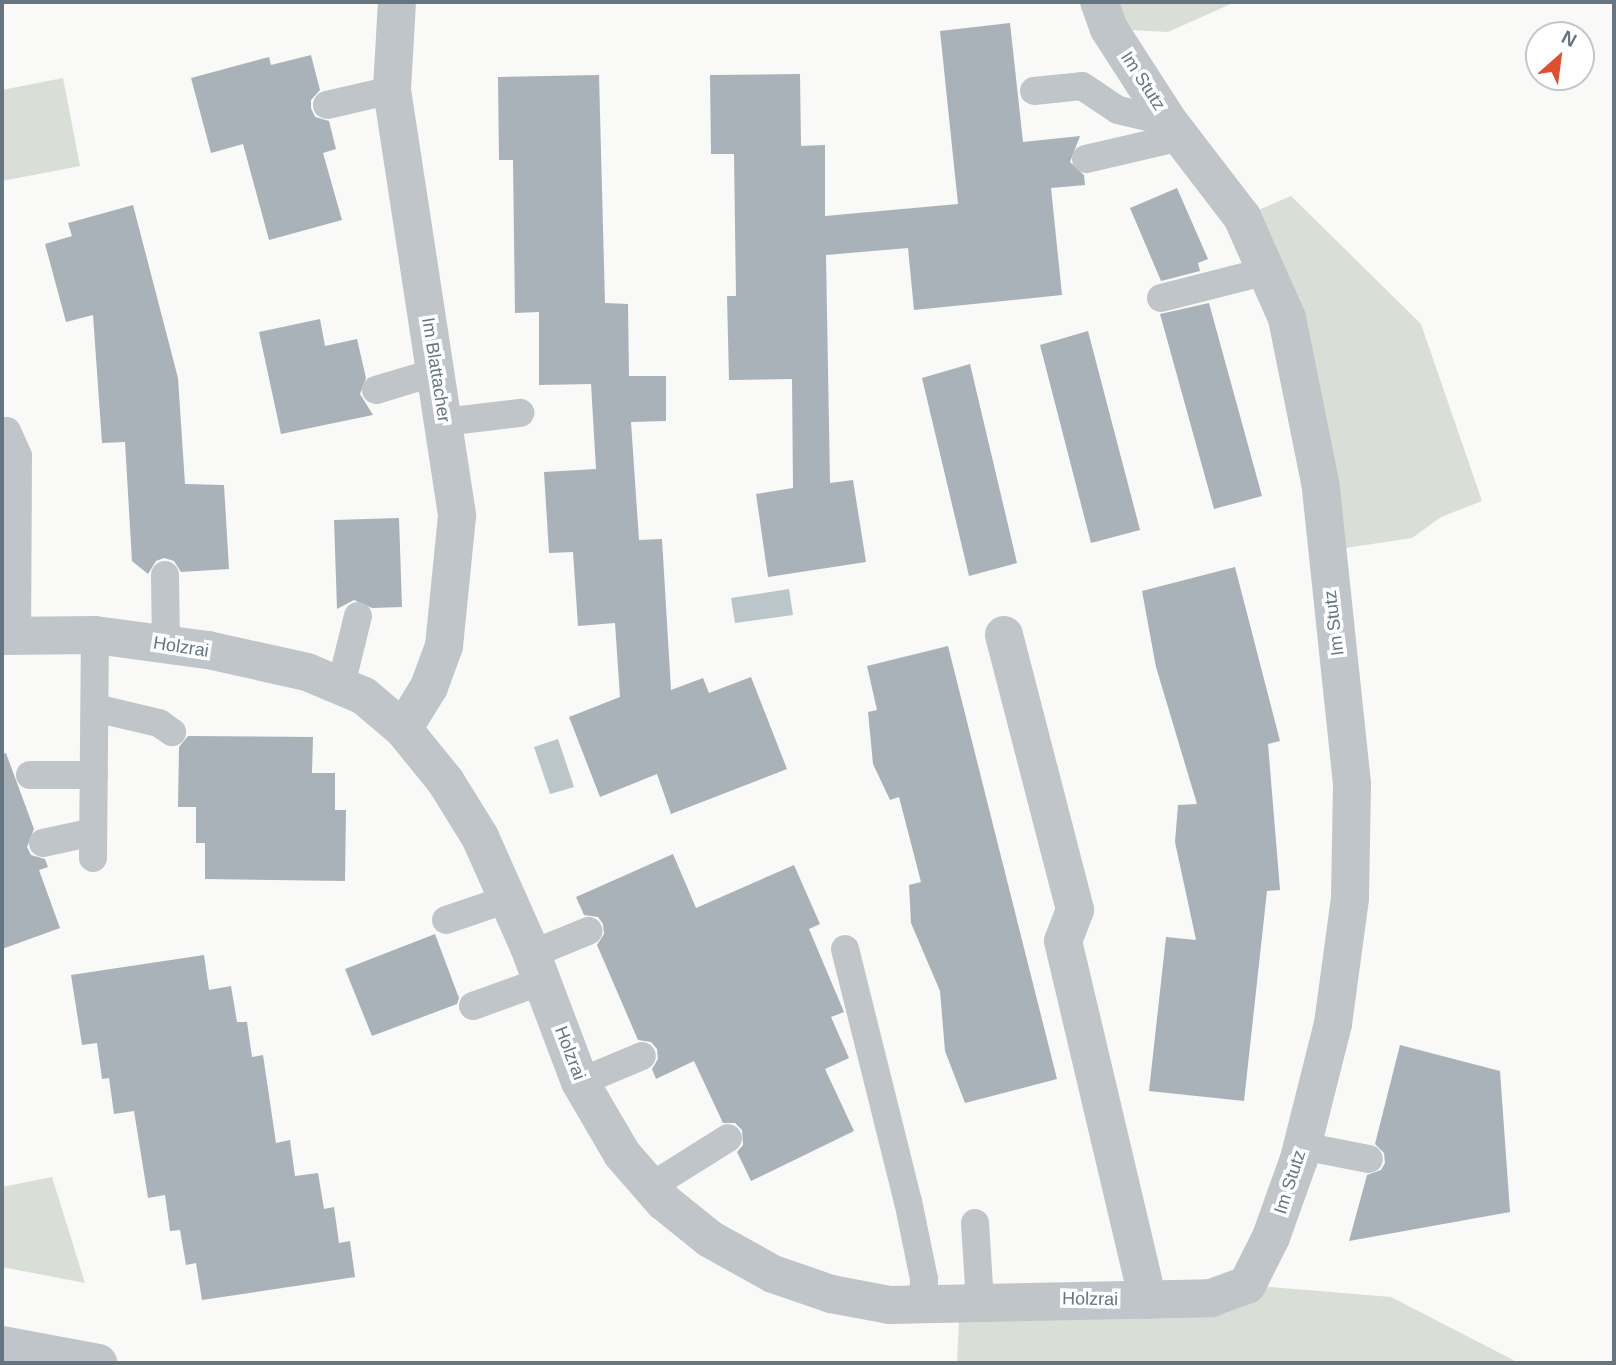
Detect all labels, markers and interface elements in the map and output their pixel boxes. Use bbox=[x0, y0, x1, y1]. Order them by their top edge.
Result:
north arrow bbox=[1525, 21, 1595, 91]
text: N bbox=[1558, 26, 1580, 51]
street label: Im Stutz bbox=[1116, 47, 1170, 115]
street label: Im Blattacher bbox=[417, 316, 455, 424]
street label: Im Stutz bbox=[1319, 589, 1349, 657]
street label: Holzrai bbox=[152, 632, 210, 662]
street label: Holzrai bbox=[550, 1023, 590, 1083]
street label: Im Stutz bbox=[1270, 1147, 1310, 1217]
street label: Holzrai bbox=[1062, 1288, 1118, 1310]

